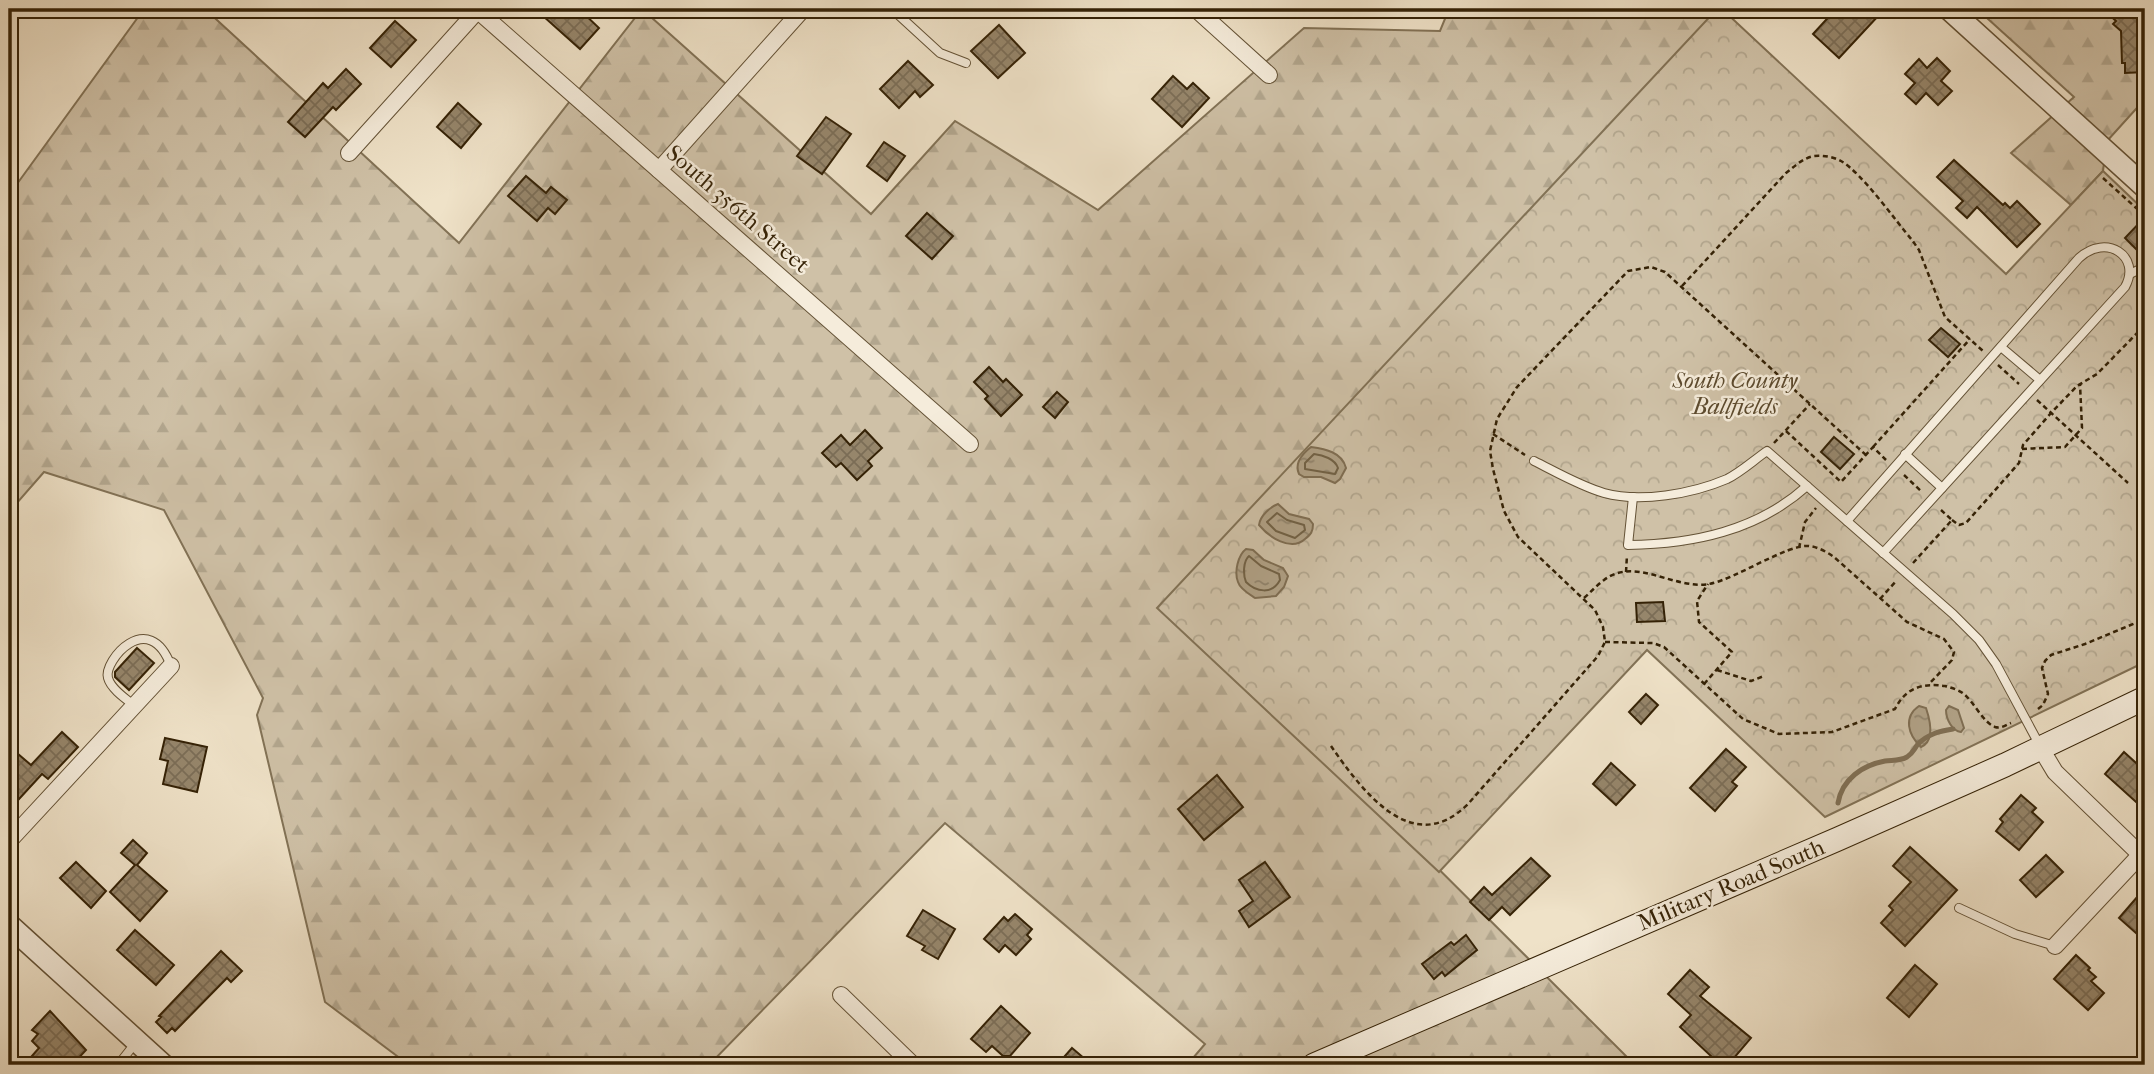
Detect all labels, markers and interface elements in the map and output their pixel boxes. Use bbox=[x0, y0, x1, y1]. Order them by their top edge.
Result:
street label: South 356th Street bbox=[661, 139, 815, 279]
park label: South County Ballfields bbox=[1671, 367, 1798, 420]
street label: Military Road South bbox=[1634, 833, 1828, 937]

